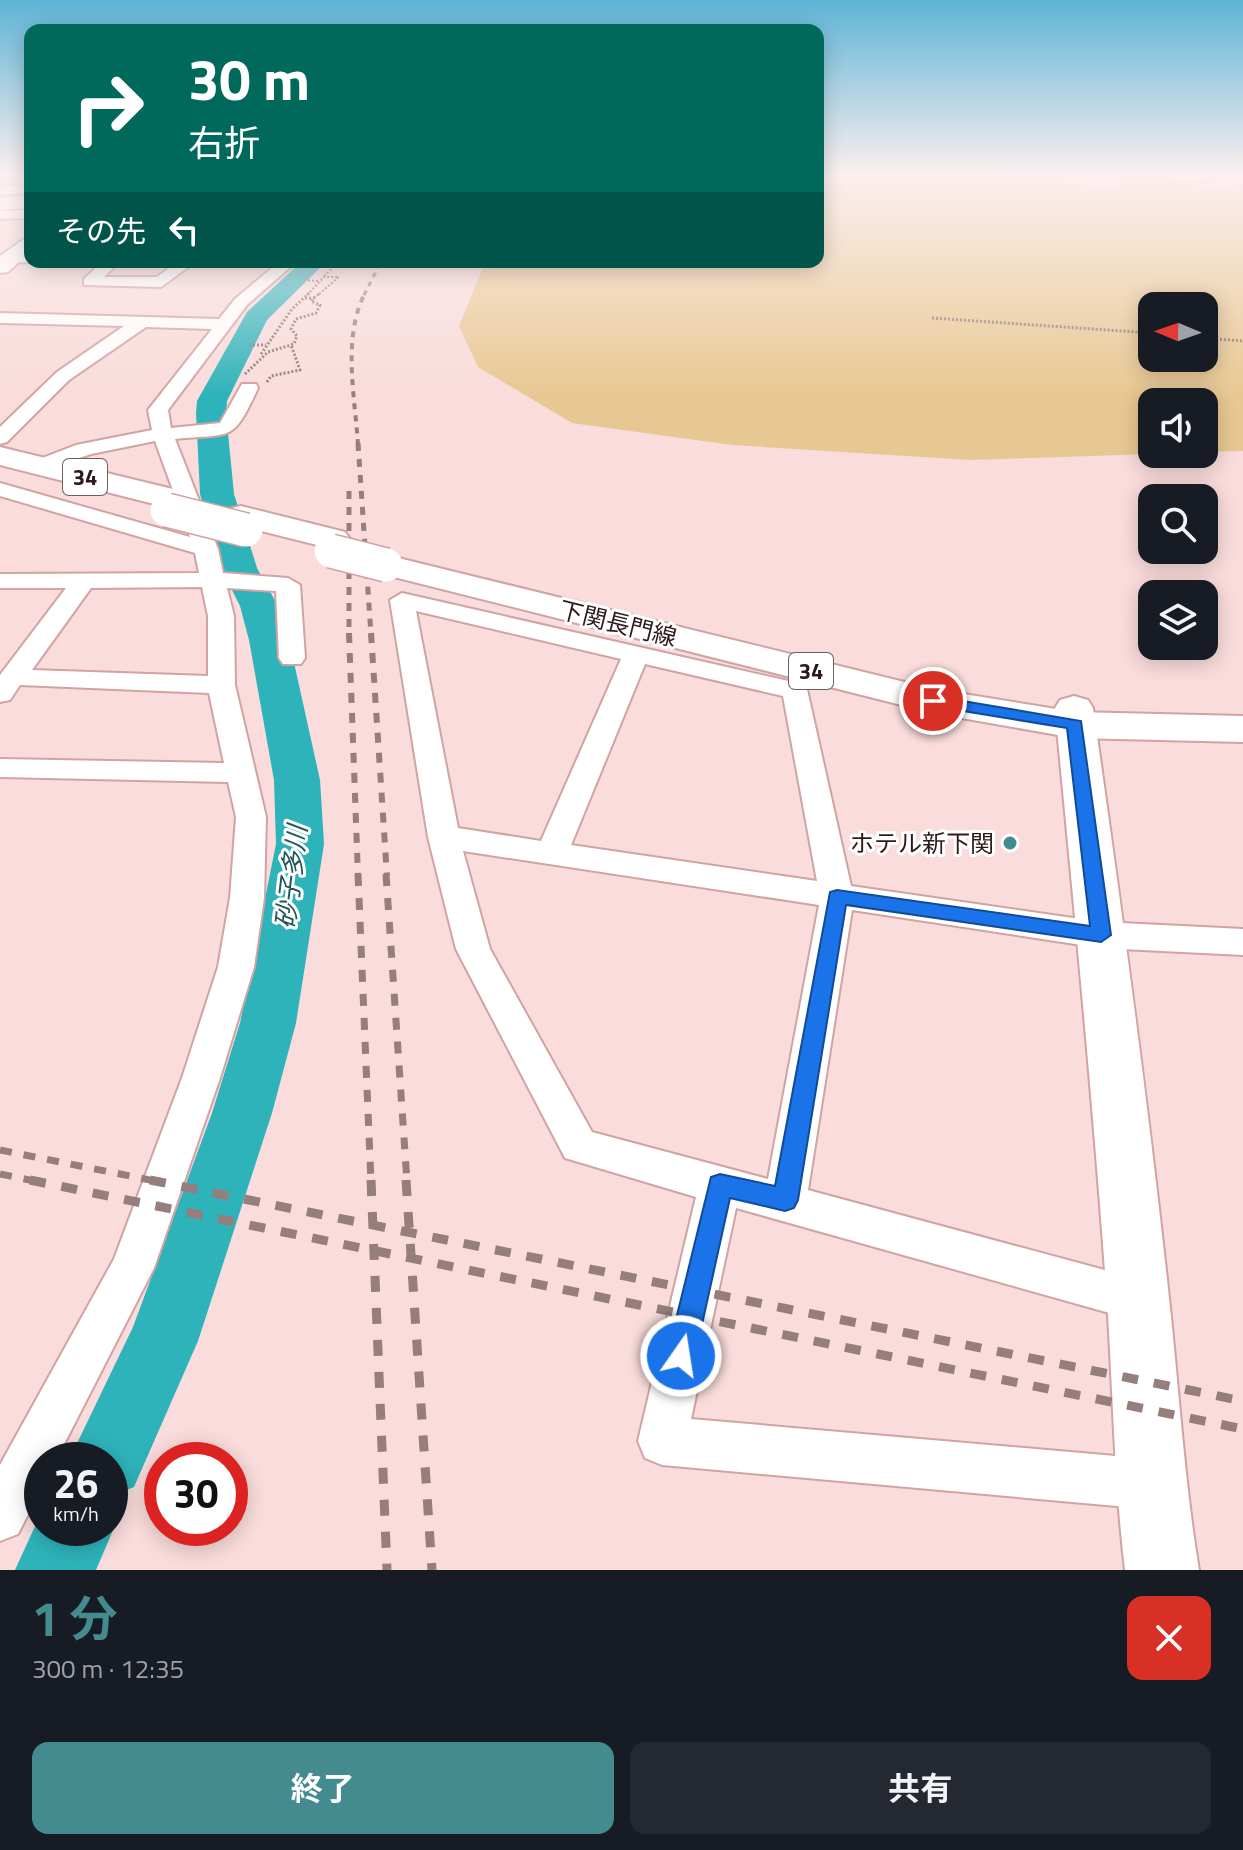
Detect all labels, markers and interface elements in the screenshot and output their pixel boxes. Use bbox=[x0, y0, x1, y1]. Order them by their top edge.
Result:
text: 30 m bbox=[188, 37, 310, 122]
icon: right bbox=[56, 56, 160, 160]
text: 右折 bbox=[188, 115, 260, 170]
text: その先 bbox=[56, 208, 146, 254]
icon: left bbox=[162, 208, 206, 252]
north arrow bbox=[1138, 292, 1218, 372]
map controls bbox=[1138, 292, 1218, 660]
button: sound bbox=[1138, 388, 1218, 468]
road number: 34 bbox=[63, 459, 107, 495]
button: search bbox=[1138, 484, 1218, 564]
button: layers bbox=[1138, 580, 1218, 660]
street label: 下関長門線 bbox=[555, 591, 681, 655]
road number: 34 bbox=[789, 653, 833, 689]
pin bbox=[899, 667, 967, 735]
icon: arrive bbox=[911, 679, 955, 723]
water label: 砂子多川 bbox=[265, 820, 317, 931]
place label: ホテル新下関 bbox=[850, 825, 994, 861]
marker: ホテル新下関 bbox=[1001, 834, 1019, 852]
position arrow bbox=[639, 1314, 723, 1398]
speed limit sign: 30 bbox=[144, 1442, 248, 1546]
text: 26 bbox=[54, 1453, 98, 1514]
text: km/h bbox=[53, 1498, 99, 1529]
text: 1 分 bbox=[32, 1582, 117, 1655]
button: close bbox=[1127, 1596, 1211, 1680]
text: 300 m · 12:35 bbox=[32, 1649, 184, 1688]
button: 終了 bbox=[32, 1742, 614, 1834]
button: 共有 bbox=[630, 1742, 1211, 1834]

